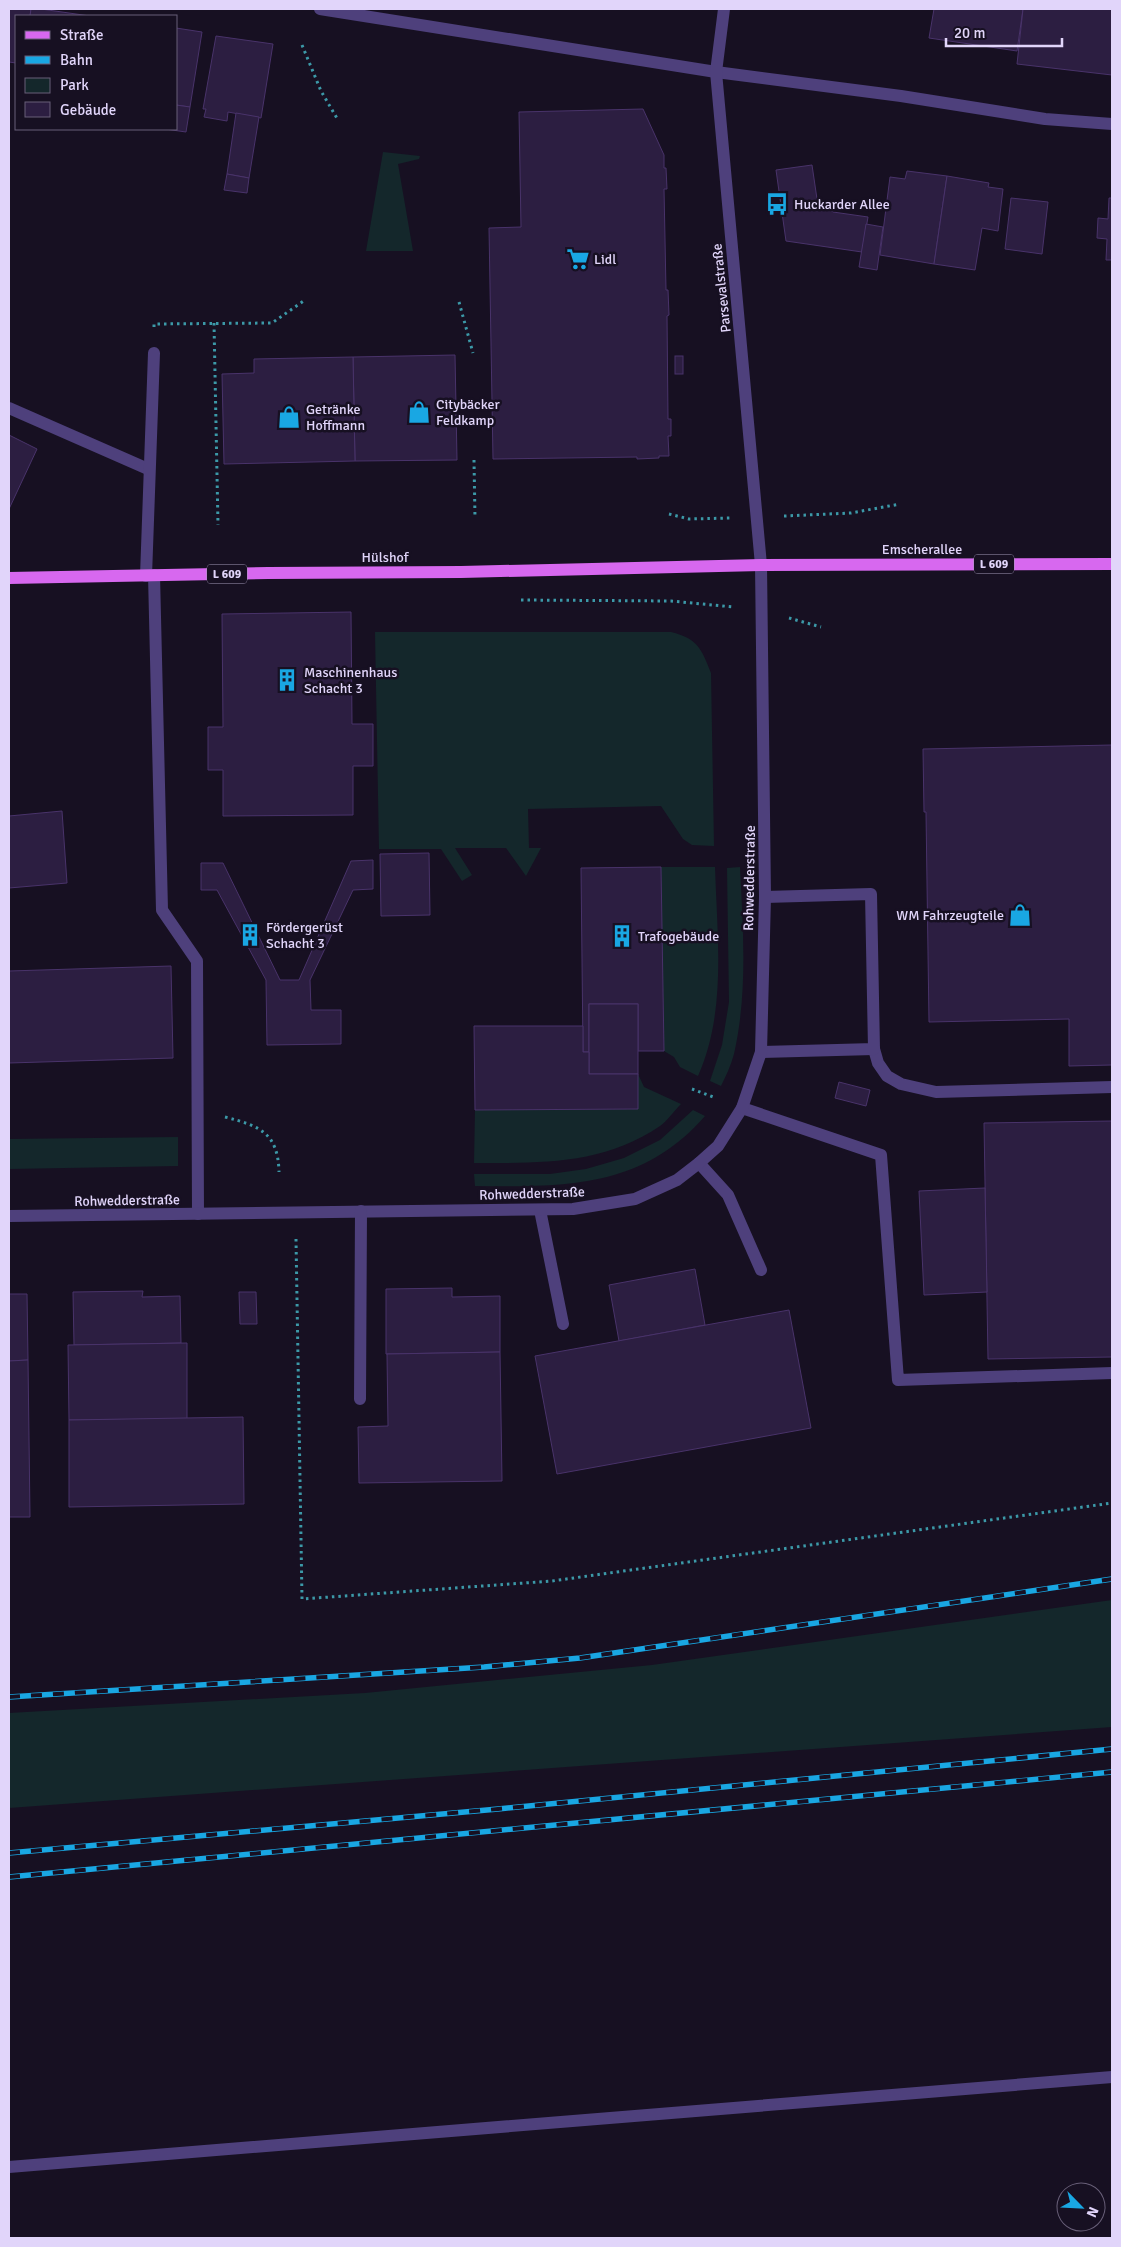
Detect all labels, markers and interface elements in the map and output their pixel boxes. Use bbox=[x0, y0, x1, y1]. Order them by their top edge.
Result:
legend bbox=[15, 15, 178, 130]
scale bar bbox=[946, 15, 1062, 47]
text: 20 m bbox=[954, 24, 985, 42]
text: Straße bbox=[60, 26, 104, 44]
text: Bahn bbox=[60, 51, 93, 69]
text: Park bbox=[60, 76, 89, 94]
text: Gebäude bbox=[60, 101, 116, 119]
bus stop icon: Huckarder Allee bbox=[764, 191, 790, 217]
place label: Huckarder Allee bbox=[794, 196, 890, 213]
street label: Parsevalstraße bbox=[708, 243, 735, 333]
supermarket icon: Lidl bbox=[565, 246, 591, 272]
place label: Lidl bbox=[594, 251, 616, 268]
place label: Citybäcker Feldkamp bbox=[436, 396, 500, 429]
shop icon: Citybäcker Feldkamp bbox=[406, 399, 432, 425]
place label: Getränke Hoffmann bbox=[306, 401, 365, 434]
shop icon: Getränke Hoffmann bbox=[276, 404, 302, 430]
street label: Emscherallee bbox=[882, 541, 962, 558]
street label: Hülshof bbox=[362, 549, 410, 566]
road number: L 609 bbox=[974, 554, 1014, 574]
road number: L 609 bbox=[207, 564, 247, 584]
place label: Maschinenhaus Schacht 3 bbox=[304, 664, 397, 697]
building icon: Maschinenhaus Schacht 3 bbox=[274, 667, 300, 693]
street label: Rohwedderstraße bbox=[740, 825, 759, 931]
shop icon: WM Fahrzeugteile bbox=[1007, 902, 1033, 928]
place label: WM Fahrzeugteile bbox=[896, 907, 1004, 924]
place label: Fördergerüst Schacht 3 bbox=[266, 919, 343, 952]
building icon: Fördergerüst Schacht 3 bbox=[237, 922, 263, 948]
building icon: Trafogebäude bbox=[609, 923, 635, 949]
place label: Trafogebäude bbox=[638, 928, 719, 945]
street label: Rohwedderstraße bbox=[479, 1183, 585, 1204]
street label: Rohwedderstraße bbox=[74, 1191, 180, 1210]
north arrow bbox=[1056, 2182, 1106, 2232]
text: N bbox=[1083, 2204, 1102, 2220]

